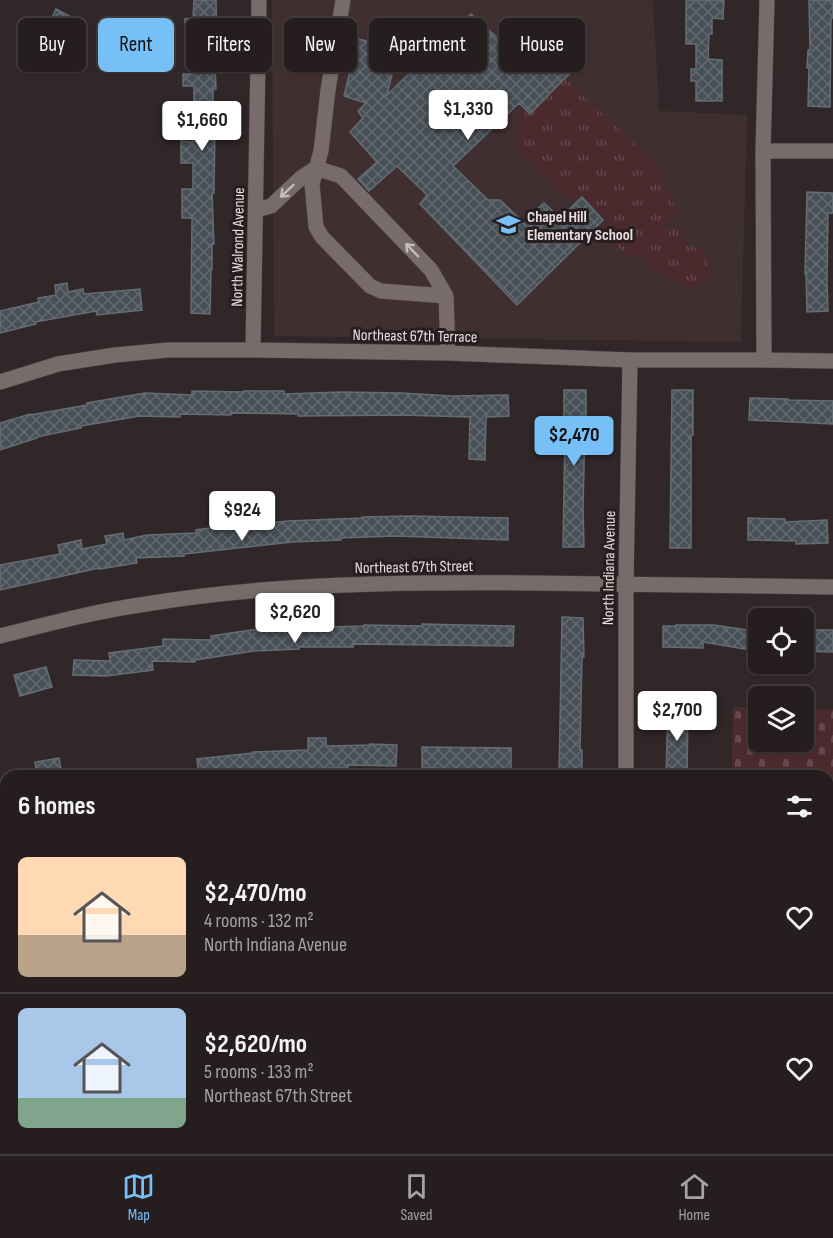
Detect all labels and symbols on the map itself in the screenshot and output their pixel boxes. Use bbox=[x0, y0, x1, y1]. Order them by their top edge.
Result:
pin: $1,330 bbox=[419, 90, 517, 141]
pin: $1,660 bbox=[153, 101, 251, 152]
one-way arrow bbox=[279, 184, 294, 198]
street label: North Walrond Avenue bbox=[228, 187, 249, 307]
place label: Chapel Hill Elementary School bbox=[527, 208, 633, 245]
school or university icon: Chapel Hill Elementary School bbox=[496, 212, 522, 238]
one-way arrow bbox=[404, 242, 419, 257]
street label: Northeast 67th Terrace bbox=[353, 326, 477, 347]
pin: $2,470 bbox=[525, 416, 623, 467]
pin: $924 bbox=[206, 491, 278, 542]
street label: North Indiana Avenue bbox=[599, 511, 620, 625]
street label: Northeast 67th Street bbox=[355, 557, 474, 578]
pin: $2,620 bbox=[246, 593, 344, 644]
pin: $2,700 bbox=[628, 691, 726, 742]

